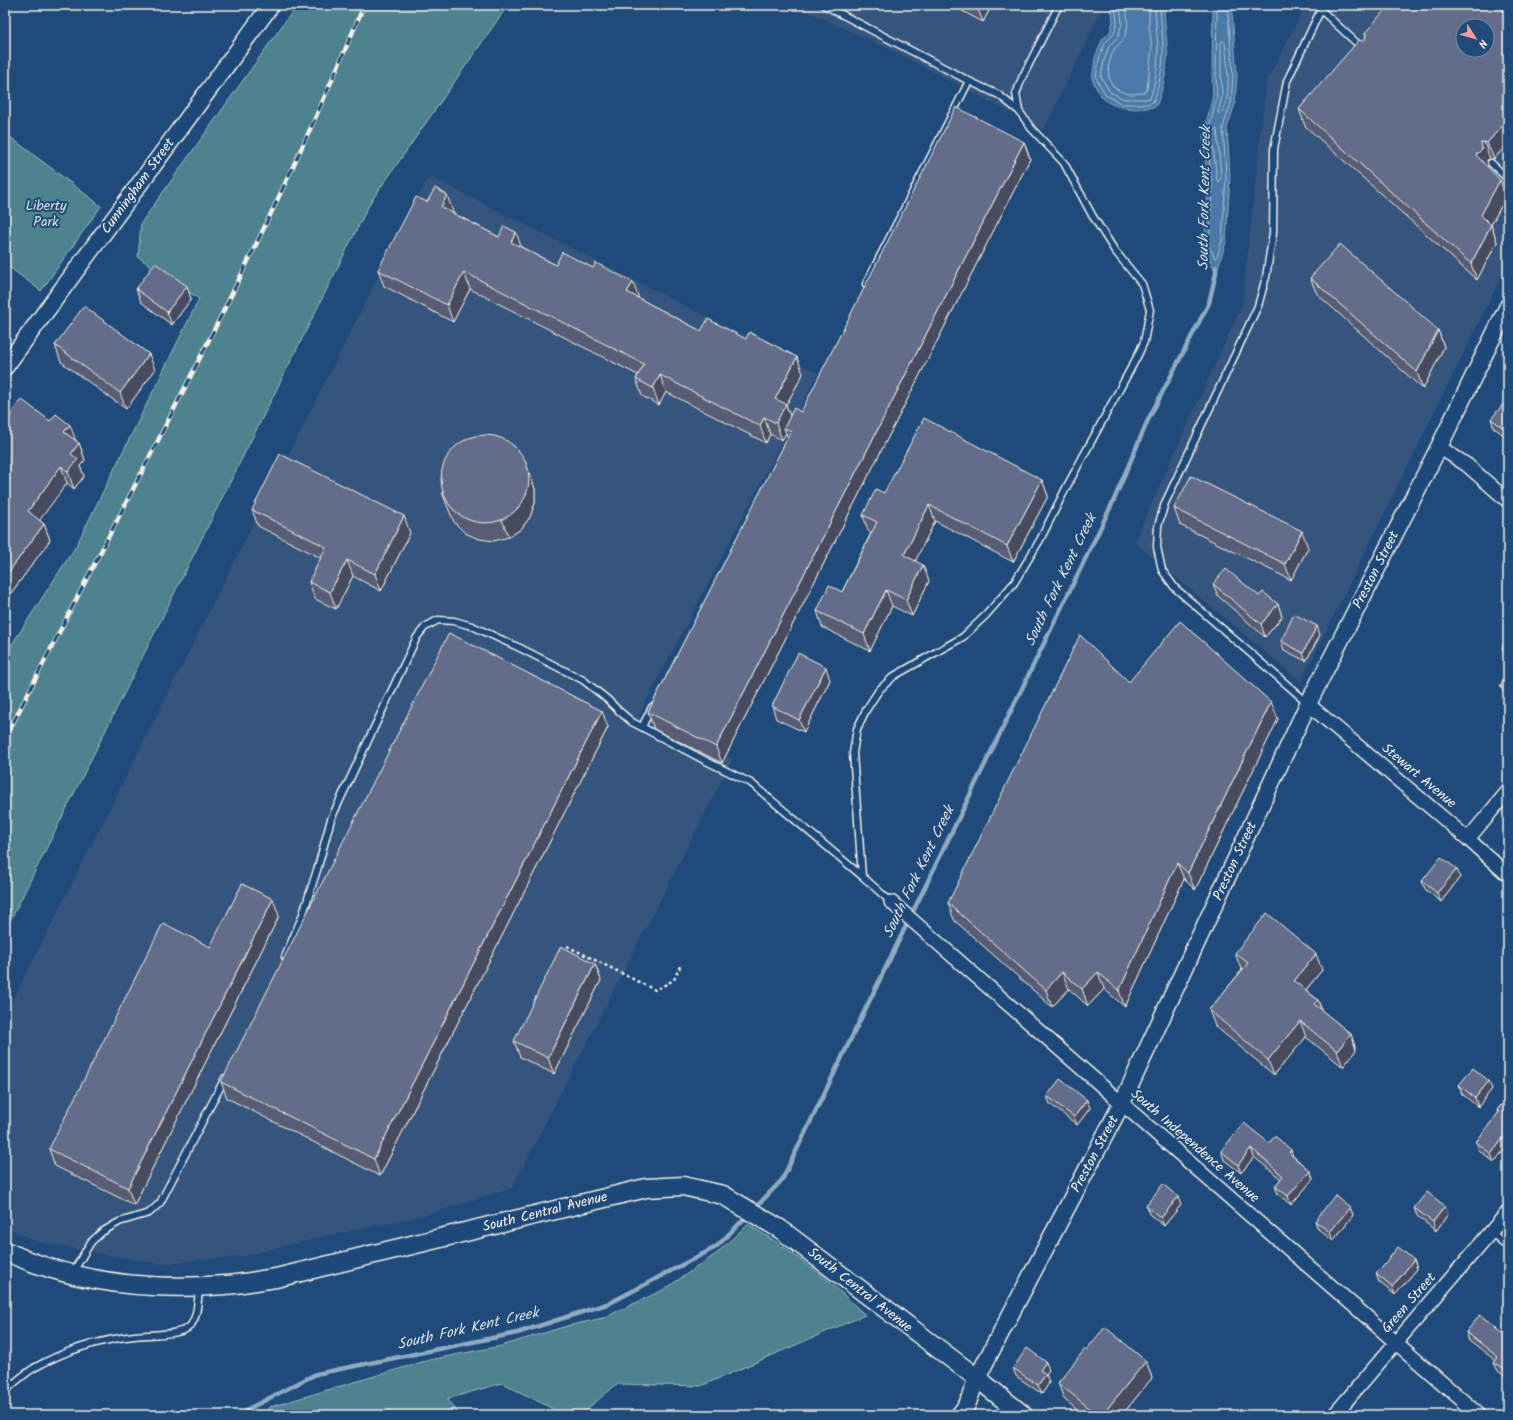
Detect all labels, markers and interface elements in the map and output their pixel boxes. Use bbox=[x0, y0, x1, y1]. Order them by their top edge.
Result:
north arrow bbox=[1455, 18, 1495, 58]
text: N bbox=[1473, 35, 1491, 52]
water label: South Fork Kent Creek bbox=[1192, 124, 1218, 270]
street label: Cunningham Street bbox=[96, 133, 181, 239]
park label: Liberty Park bbox=[25, 195, 67, 233]
water label: South Fork Kent Creek bbox=[1019, 508, 1104, 650]
street label: Preston Street bbox=[1347, 527, 1405, 613]
street label: Stewart Avenue bbox=[1377, 738, 1462, 814]
water label: South Fork Kent Creek bbox=[877, 800, 962, 942]
street label: Preston Street bbox=[1207, 817, 1263, 904]
street label: South Independence Avenue bbox=[1126, 1084, 1265, 1209]
street label: Preston Street bbox=[1065, 1111, 1125, 1197]
street label: South Central Avenue bbox=[480, 1186, 610, 1238]
street label: South Central Avenue bbox=[803, 1242, 918, 1339]
street label: Green Street bbox=[1376, 1267, 1442, 1338]
water label: South Fork Kent Creek bbox=[395, 1301, 543, 1357]

